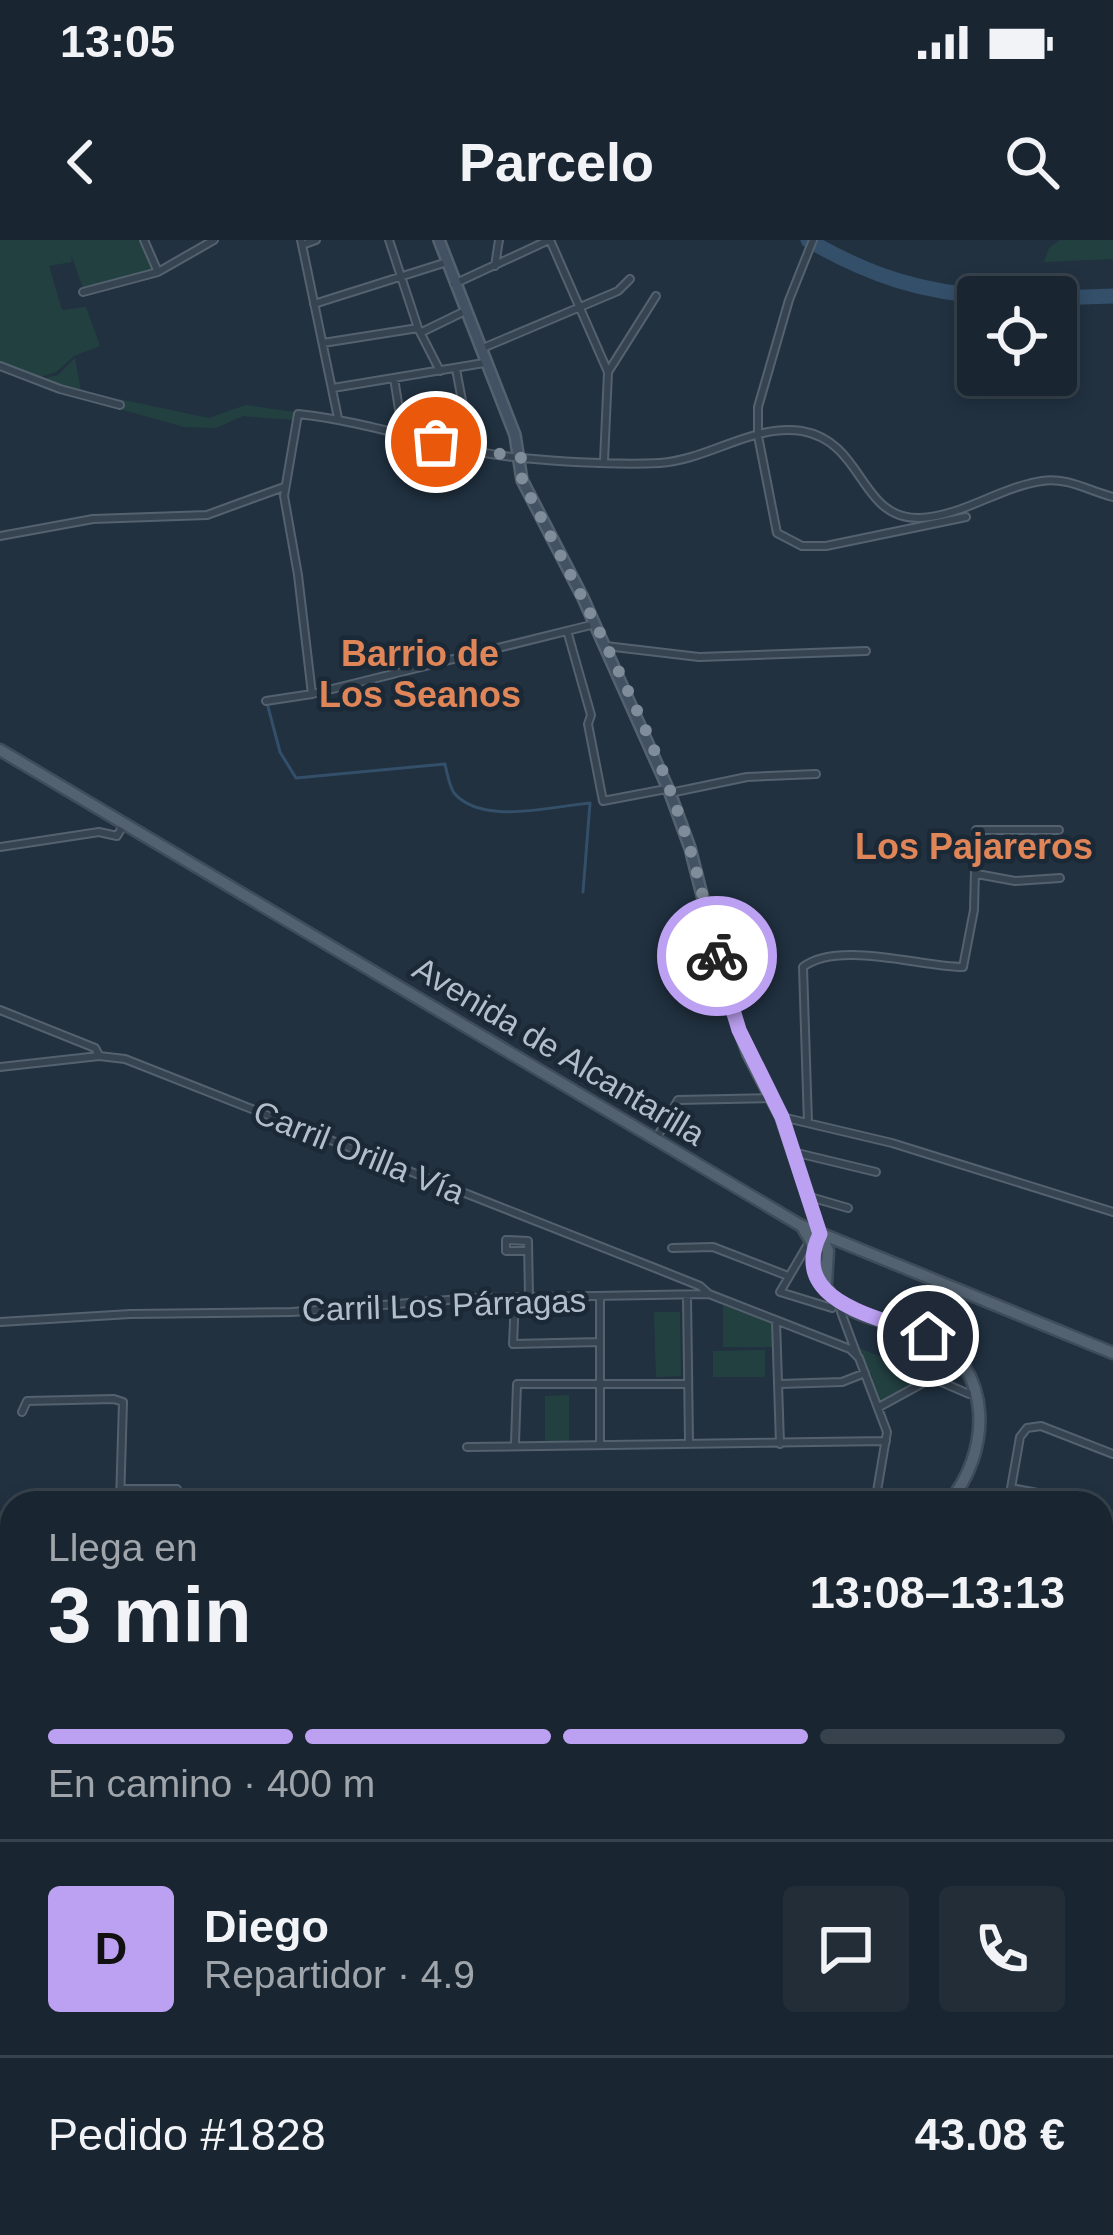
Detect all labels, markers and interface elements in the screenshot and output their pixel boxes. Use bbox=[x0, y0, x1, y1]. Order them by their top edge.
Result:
text: 13:05 bbox=[60, 16, 175, 67]
icon: back bbox=[48, 129, 114, 195]
icon: search bbox=[999, 129, 1065, 195]
text: Parcelo bbox=[459, 132, 654, 192]
map controls bbox=[957, 276, 1077, 396]
button: locate bbox=[957, 276, 1077, 396]
pin bbox=[385, 391, 487, 493]
icon: bag bbox=[403, 409, 469, 475]
district label: Barrio de Los Seanos bbox=[319, 633, 521, 715]
district label: Los Pajareros bbox=[855, 826, 1093, 867]
courier bbox=[657, 896, 777, 1016]
icon: bike bbox=[684, 923, 750, 989]
street label: Avenida de Alcantarilla bbox=[407, 949, 712, 1153]
street label: Carril Orilla Vía bbox=[248, 1093, 470, 1211]
street label: Carril Los Párragas bbox=[301, 1282, 587, 1328]
pin bbox=[877, 1285, 979, 1387]
icon: home bbox=[895, 1303, 961, 1369]
text: Llega en bbox=[48, 1526, 198, 1569]
text: 13:08–13:13 bbox=[810, 1567, 1065, 1618]
text: 3 min bbox=[48, 1571, 252, 1659]
text: En camino · 400 m bbox=[48, 1762, 375, 1805]
button: chat bbox=[783, 1886, 909, 2012]
button: phone bbox=[939, 1886, 1065, 2012]
text: Diego bbox=[204, 1901, 329, 1952]
text: D bbox=[95, 1923, 127, 1974]
text: Repartidor · 4.9 bbox=[204, 1953, 475, 1996]
text: Pedido #1828 bbox=[48, 2109, 326, 2160]
text: 43.08 € bbox=[915, 2109, 1065, 2160]

